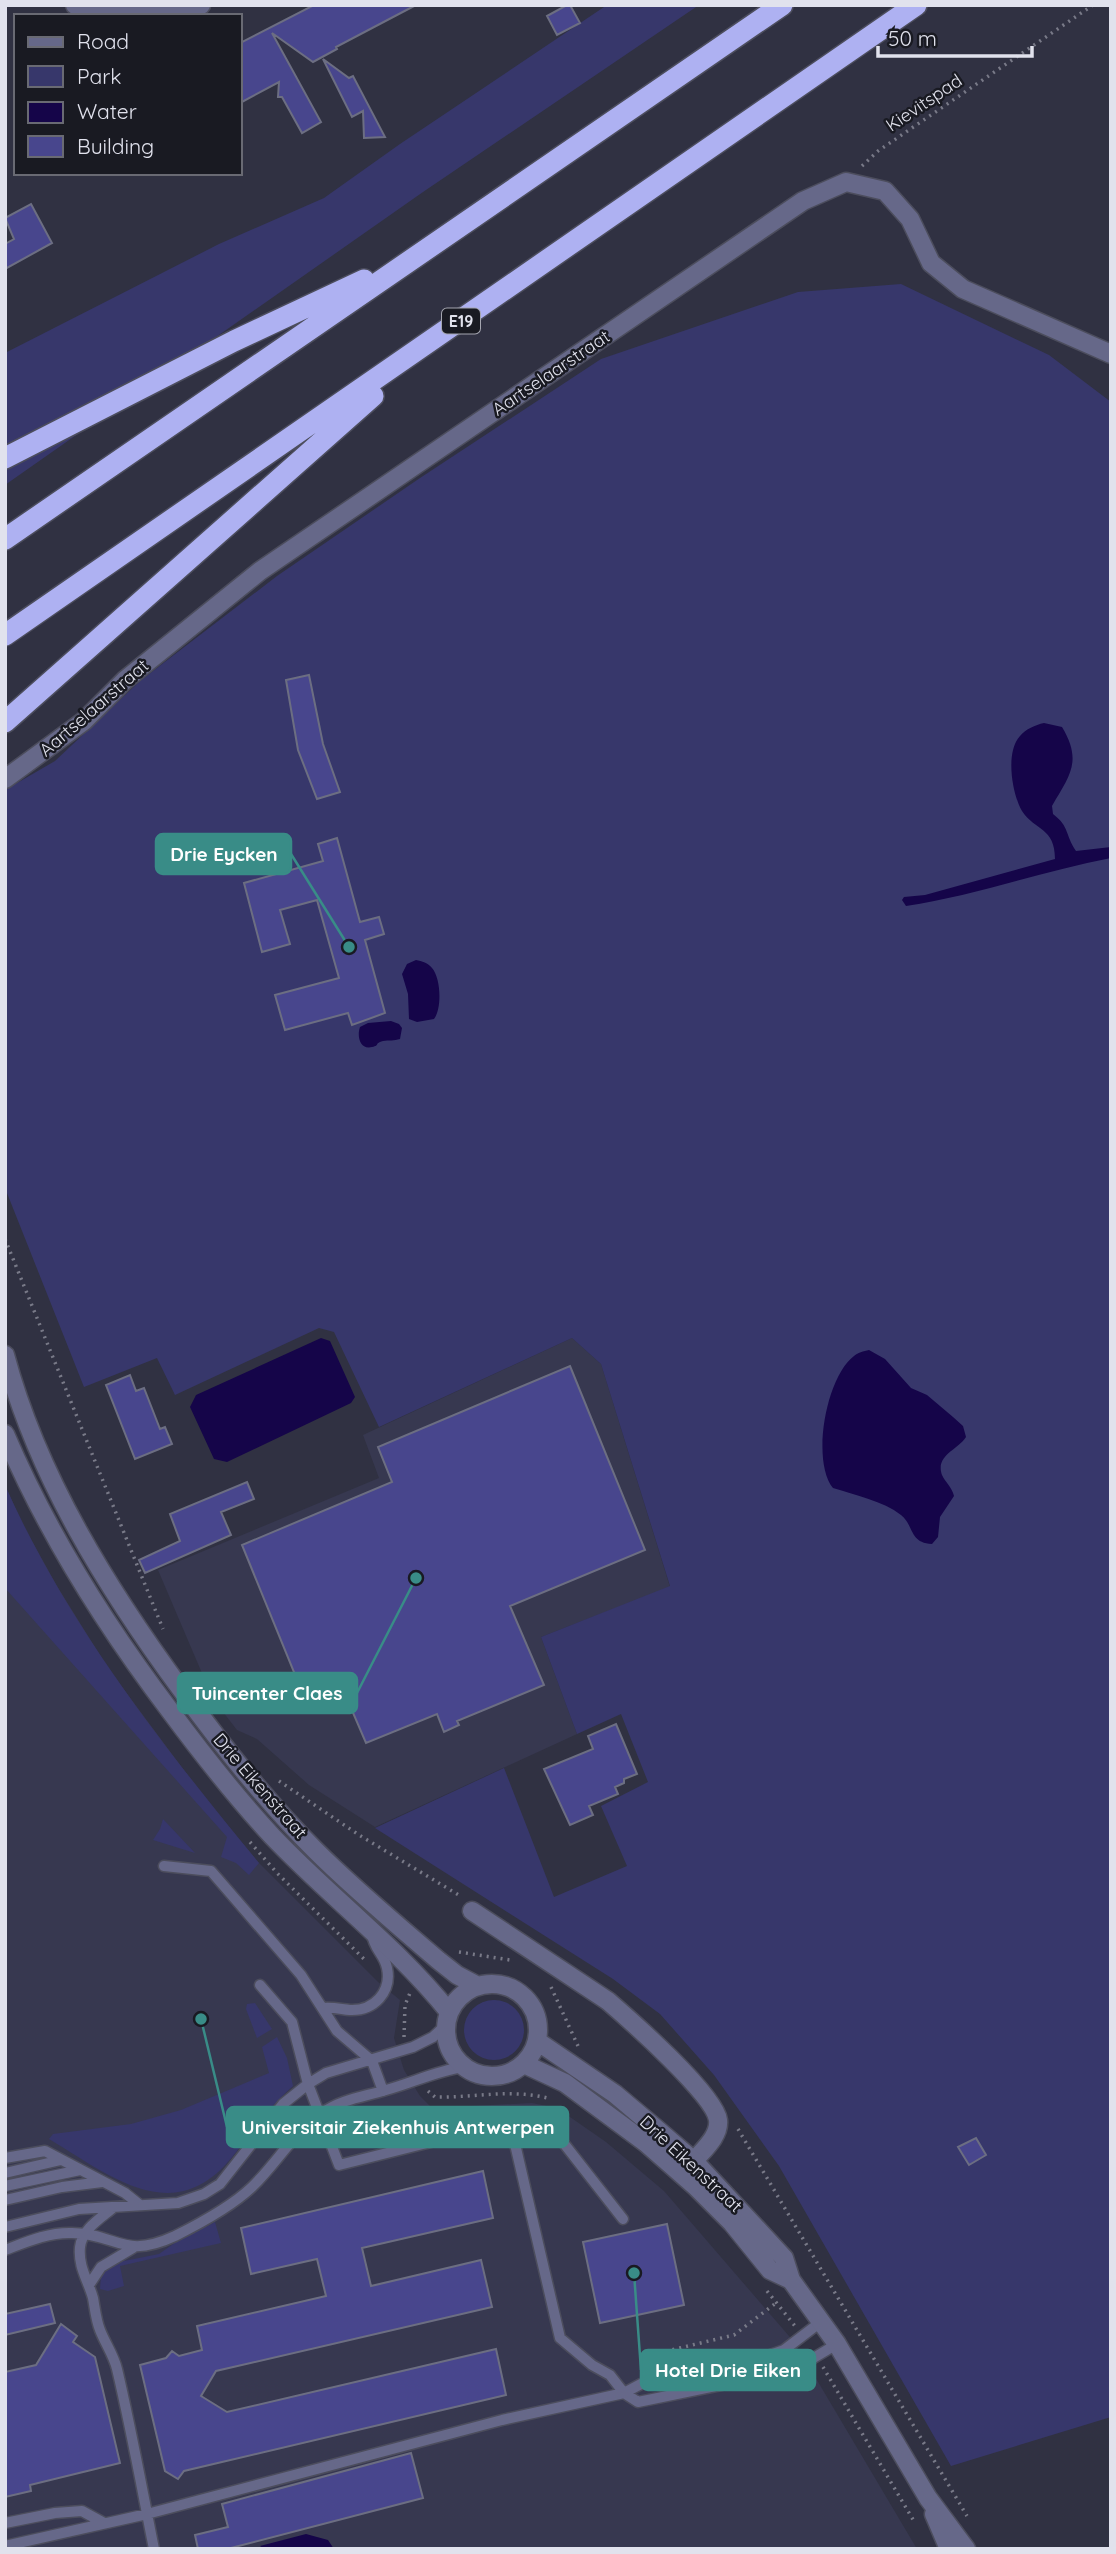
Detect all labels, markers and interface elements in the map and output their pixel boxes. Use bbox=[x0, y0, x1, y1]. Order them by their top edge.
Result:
legend bbox=[14, 14, 242, 175]
scale bar bbox=[878, 14, 1032, 58]
text: 50 m bbox=[888, 25, 937, 51]
text: Road bbox=[77, 28, 129, 54]
text: Park bbox=[77, 63, 121, 89]
street label: Kievitspad bbox=[881, 69, 966, 136]
text: Water bbox=[77, 98, 137, 124]
text: Building bbox=[77, 133, 154, 159]
road number: E19 bbox=[442, 308, 480, 334]
street label: Aartselaarstraat bbox=[487, 325, 614, 421]
street label: Aartselaarstraat bbox=[34, 654, 153, 761]
callout: Drie Eycken bbox=[156, 834, 291, 874]
text: Drie Eycken bbox=[170, 842, 278, 866]
callout: Tuincenter Claes bbox=[178, 1673, 357, 1713]
text: Tuincenter Claes bbox=[192, 1681, 342, 1705]
street label: Drie Eikenstraat bbox=[208, 1728, 312, 1843]
callout: Universitair Ziekenhuis Antwerpen bbox=[227, 2107, 568, 2147]
street label: Drie Eikenstraat bbox=[635, 2110, 747, 2217]
text: Universitair Ziekenhuis Antwerpen bbox=[241, 2115, 555, 2139]
callout: Hotel Drie Eiken bbox=[641, 2350, 815, 2390]
text: Hotel Drie Eiken bbox=[655, 2358, 801, 2382]

